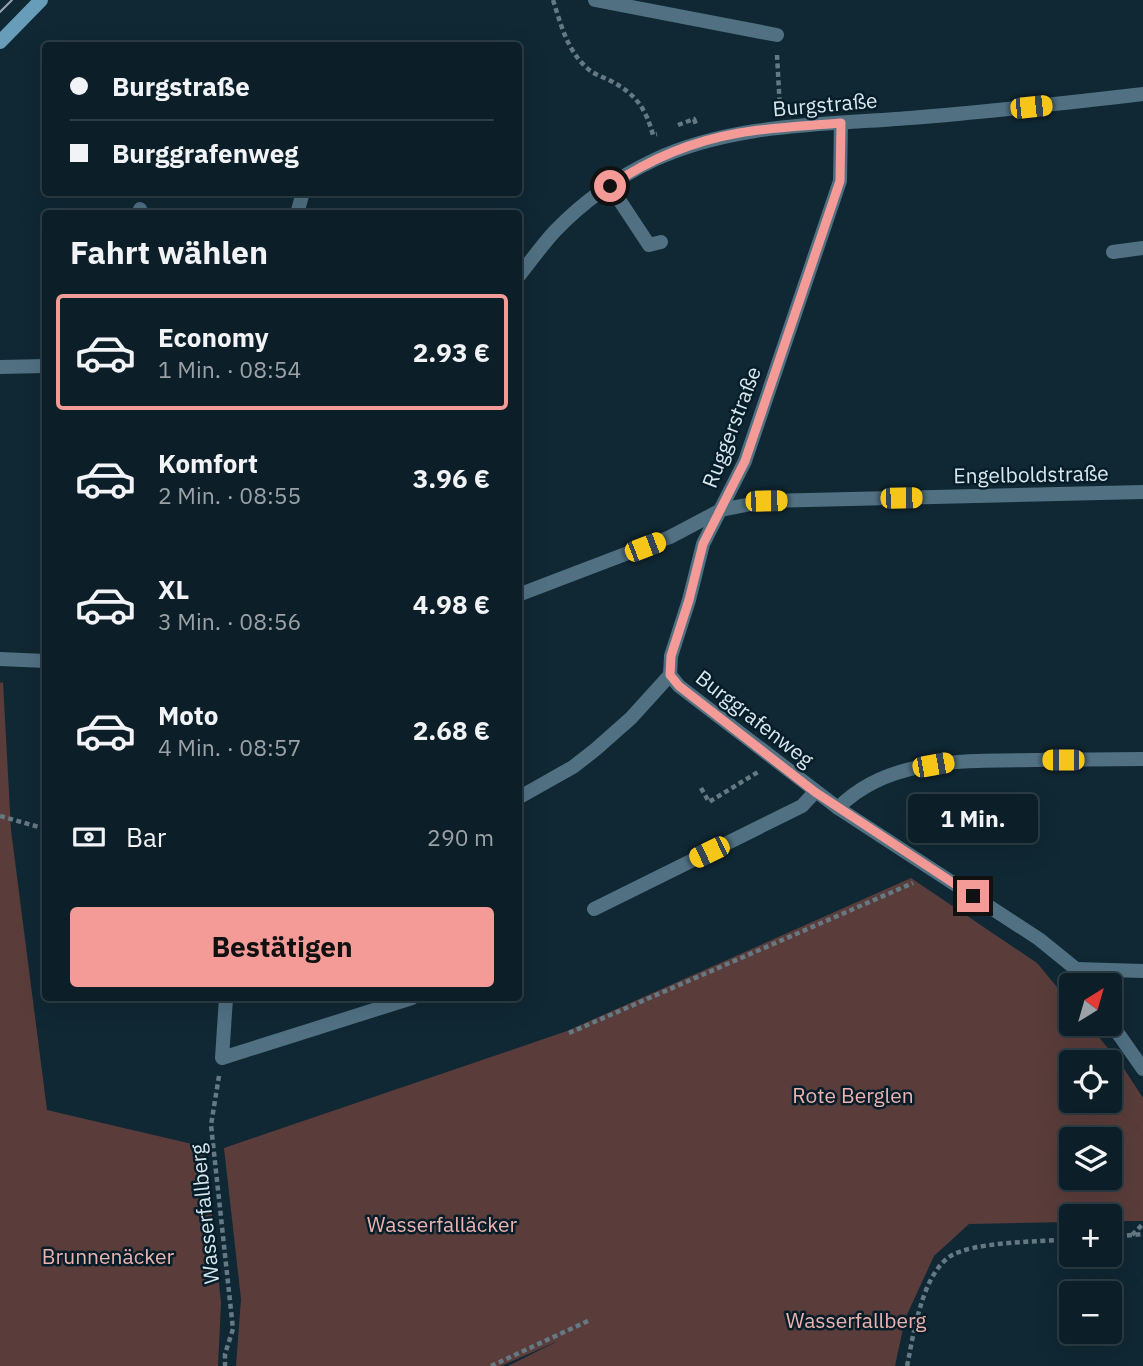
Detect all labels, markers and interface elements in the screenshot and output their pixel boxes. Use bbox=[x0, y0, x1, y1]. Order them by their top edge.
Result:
text: Burgstraße bbox=[112, 69, 250, 103]
street label: Burgstraße bbox=[771, 85, 879, 123]
car bbox=[1010, 94, 1053, 120]
text: Burggrafenweg bbox=[112, 136, 299, 170]
route start bbox=[594, 170, 626, 202]
text: Fahrt wählen bbox=[70, 231, 268, 273]
text: Economy bbox=[158, 320, 269, 354]
icon: car bbox=[74, 321, 137, 384]
text: 2.93 € bbox=[413, 335, 490, 369]
text: 1 Min. · 08:54 bbox=[158, 354, 301, 384]
street label: Ruggerstraße bbox=[695, 362, 767, 492]
text: Komfort bbox=[158, 446, 258, 480]
icon: car bbox=[74, 447, 137, 510]
street label: Engelboldstraße bbox=[953, 459, 1109, 489]
text: 3.96 € bbox=[413, 461, 490, 495]
text: 2 Min. · 08:55 bbox=[158, 480, 301, 510]
car bbox=[880, 487, 923, 509]
car bbox=[745, 490, 788, 512]
car bbox=[622, 530, 669, 564]
text: XL bbox=[158, 572, 189, 606]
icon: car bbox=[74, 573, 137, 636]
text: 4.98 € bbox=[413, 587, 490, 621]
text: 3 Min. · 08:56 bbox=[158, 606, 301, 636]
street label: Burggrafenweg bbox=[690, 663, 820, 773]
text: Moto bbox=[158, 698, 218, 732]
icon: car bbox=[74, 699, 137, 762]
text: 2.68 € bbox=[413, 713, 490, 747]
text: 4 Min. · 08:57 bbox=[158, 732, 301, 762]
car bbox=[1043, 750, 1085, 771]
car bbox=[911, 751, 956, 779]
callout: 1 Min. bbox=[908, 794, 1038, 844]
text: 1 Min. bbox=[940, 803, 1006, 833]
icon: cash bbox=[70, 818, 108, 856]
text: Bar bbox=[126, 820, 166, 854]
text: 290 m bbox=[427, 822, 494, 852]
car bbox=[686, 833, 733, 871]
route end bbox=[957, 880, 989, 912]
button: Bestätigen bbox=[70, 907, 494, 987]
north arrow bbox=[1059, 973, 1122, 1036]
map controls bbox=[1059, 973, 1122, 1344]
button: locate bbox=[1059, 1050, 1122, 1113]
park label: Rote Berglen bbox=[792, 1081, 914, 1109]
button: layers bbox=[1059, 1127, 1122, 1190]
street label: Wasserfallberg bbox=[183, 1143, 225, 1285]
button: + bbox=[1059, 1204, 1122, 1267]
park label: Wasserfalläcker bbox=[367, 1210, 517, 1238]
park label: Brunnenäcker bbox=[42, 1242, 174, 1270]
button: − bbox=[1059, 1281, 1122, 1344]
park label: Wasserfallberg bbox=[786, 1306, 926, 1334]

